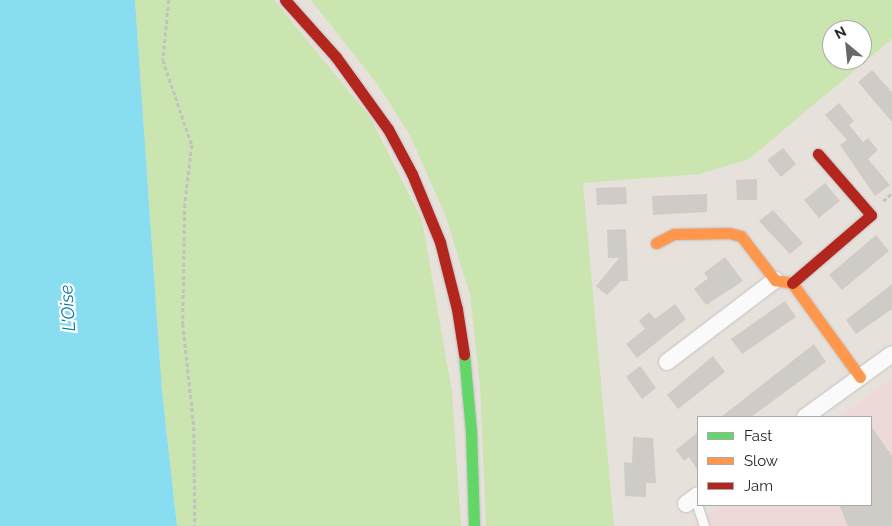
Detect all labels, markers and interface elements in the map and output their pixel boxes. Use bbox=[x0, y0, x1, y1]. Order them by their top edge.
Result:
north arrow bbox=[822, 20, 872, 70]
text: N bbox=[832, 23, 849, 42]
water label: L'Oise bbox=[56, 284, 80, 332]
legend bbox=[697, 416, 872, 506]
text: Fast bbox=[744, 427, 772, 445]
text: Slow bbox=[744, 452, 778, 470]
text: Jam bbox=[744, 477, 773, 495]

